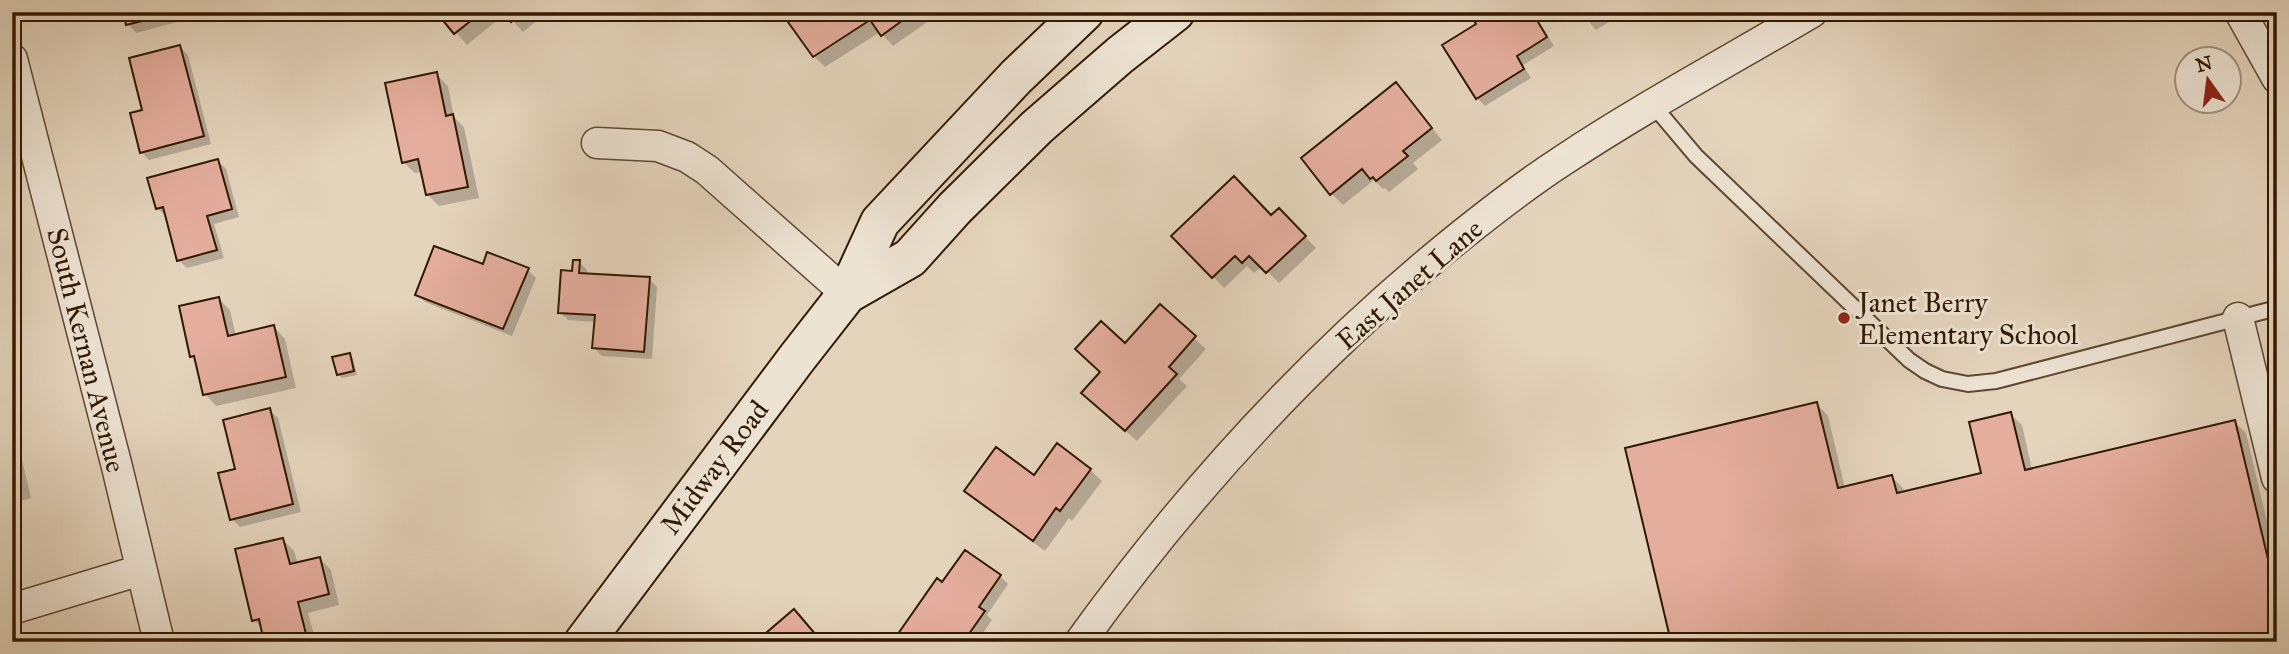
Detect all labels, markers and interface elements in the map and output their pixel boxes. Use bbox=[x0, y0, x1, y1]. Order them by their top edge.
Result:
north arrow bbox=[2174, 46, 2244, 116]
text: N bbox=[2193, 51, 2215, 77]
street label: East Janet Lane bbox=[1329, 211, 1490, 357]
street label: South Kernan Avenue bbox=[39, 224, 134, 476]
place label: Janet Berry Elementary School bbox=[1855, 285, 2079, 352]
marker: Janet Berry Elementary School bbox=[1836, 310, 1852, 326]
street label: Midway Road bbox=[653, 393, 776, 541]

